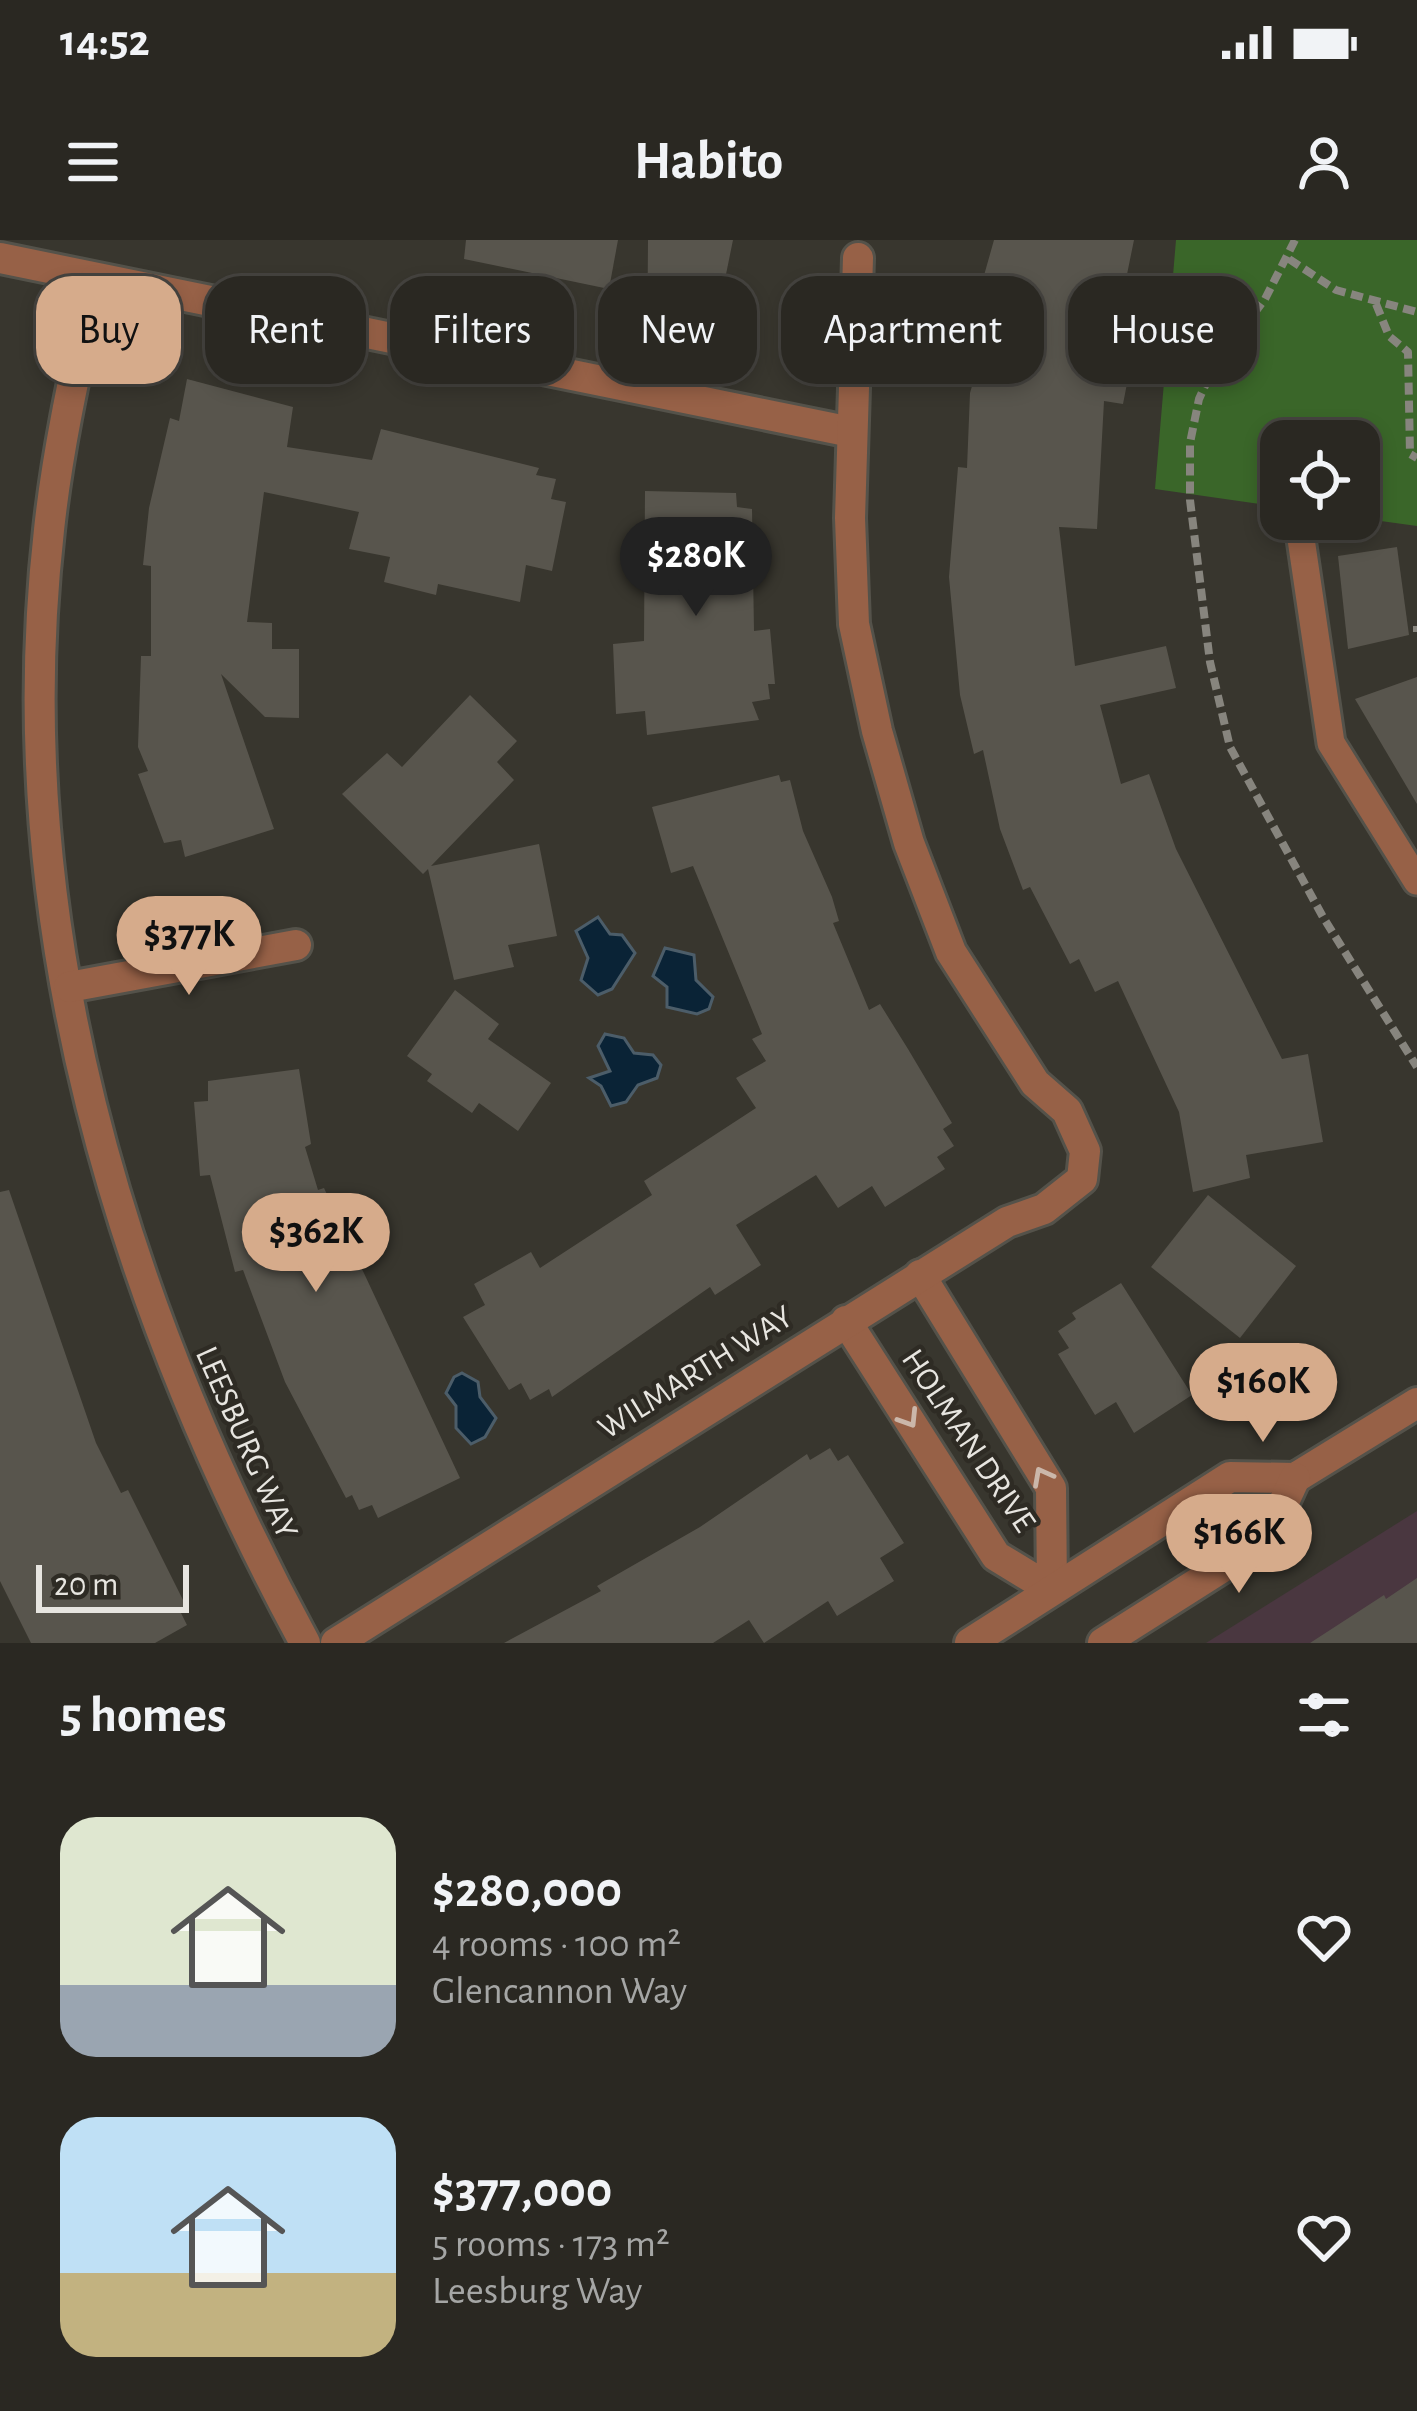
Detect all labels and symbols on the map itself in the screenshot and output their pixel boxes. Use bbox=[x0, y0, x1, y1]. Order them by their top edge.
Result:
pin: $280K bbox=[612, 517, 780, 619]
pin: $377K bbox=[105, 896, 273, 998]
pin: $362K bbox=[232, 1193, 400, 1295]
street label: WILMARTH WAY bbox=[593, 1300, 799, 1446]
street label: LEESBURG WAY bbox=[189, 1342, 303, 1544]
pin: $160K bbox=[1179, 1343, 1347, 1445]
street label: HOLMAN DRIVE bbox=[895, 1344, 1041, 1538]
one-way arrow bbox=[894, 1406, 916, 1428]
one-way arrow bbox=[1033, 1467, 1056, 1488]
pin: $166K bbox=[1155, 1494, 1323, 1596]
scale bar bbox=[36, 1559, 189, 1612]

